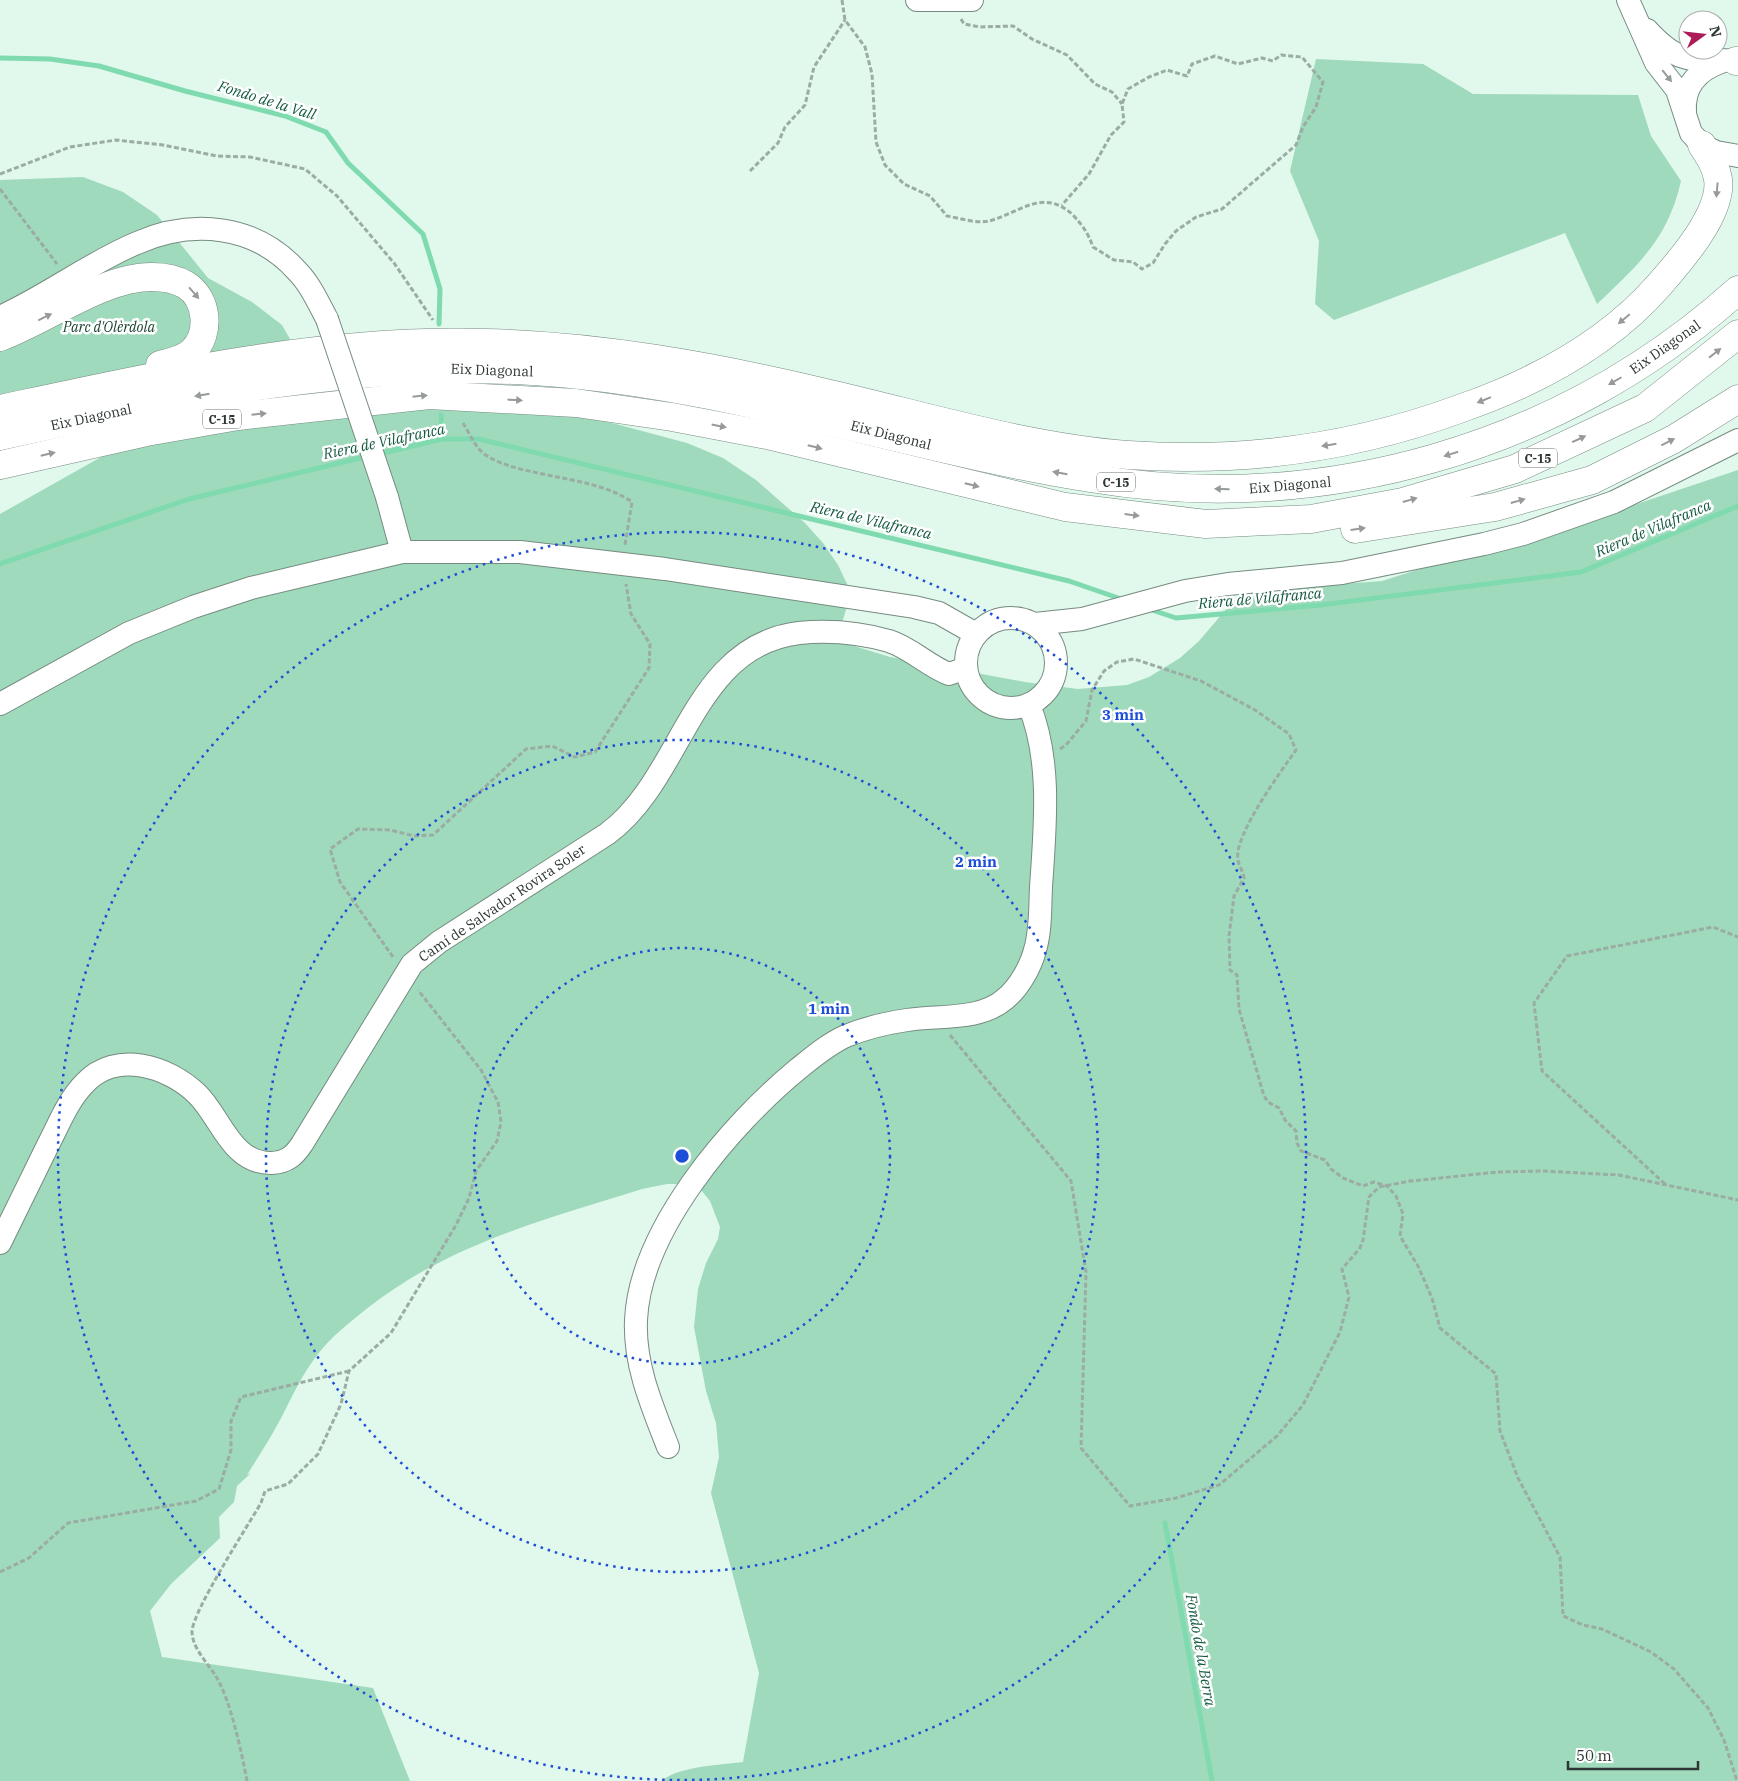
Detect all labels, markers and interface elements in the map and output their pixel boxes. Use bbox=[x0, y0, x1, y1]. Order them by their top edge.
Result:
north arrow bbox=[1678, 10, 1728, 60]
text: N bbox=[1705, 24, 1726, 39]
one-way arrow bbox=[1661, 69, 1672, 82]
water label: Fondo de la Vall bbox=[215, 76, 319, 124]
one-way arrow bbox=[1713, 182, 1721, 198]
one-way arrow bbox=[188, 287, 199, 300]
one-way arrow bbox=[38, 313, 52, 321]
one-way arrow bbox=[1618, 314, 1631, 325]
street label: Eix Diagonal bbox=[1626, 316, 1704, 378]
park label: Parc d'Olèrdola bbox=[62, 318, 155, 336]
one-way arrow bbox=[1709, 347, 1722, 358]
street label: Eix Diagonal bbox=[450, 360, 534, 380]
one-way arrow bbox=[1608, 377, 1621, 386]
one-way arrow bbox=[194, 391, 210, 399]
one-way arrow bbox=[412, 392, 428, 400]
one-way arrow bbox=[507, 396, 523, 404]
one-way arrow bbox=[1476, 396, 1491, 404]
street label: Eix Diagonal bbox=[49, 400, 133, 434]
road number: C-15 bbox=[203, 409, 241, 428]
one-way arrow bbox=[251, 410, 267, 418]
street label: Eix Diagonal bbox=[849, 416, 933, 454]
water label: Riera de Vilafranca bbox=[320, 419, 447, 463]
one-way arrow bbox=[712, 423, 728, 431]
one-way arrow bbox=[1572, 435, 1586, 443]
one-way arrow bbox=[1661, 438, 1675, 446]
one-way arrow bbox=[1320, 442, 1336, 450]
one-way arrow bbox=[807, 443, 822, 451]
road number: C-15 bbox=[1519, 448, 1557, 468]
one-way arrow bbox=[40, 450, 55, 458]
one-way arrow bbox=[1443, 451, 1458, 459]
one-way arrow bbox=[1052, 469, 1068, 477]
road number: C-15 bbox=[1097, 472, 1135, 492]
street label: Eix Diagonal bbox=[1248, 472, 1332, 498]
one-way arrow bbox=[965, 481, 980, 489]
one-way arrow bbox=[1214, 485, 1230, 493]
one-way arrow bbox=[1403, 495, 1418, 503]
water label: Riera de Vilafranca bbox=[1591, 495, 1714, 561]
one-way arrow bbox=[1510, 496, 1525, 504]
water label: Riera de Vilafranca bbox=[808, 497, 934, 543]
one-way arrow bbox=[1124, 511, 1140, 519]
one-way arrow bbox=[1350, 524, 1366, 532]
water label: Riera de Vilafranca bbox=[1196, 583, 1323, 613]
text: 3 min bbox=[1102, 705, 1144, 724]
street label: Camí de Salvador Rovira Soler bbox=[415, 840, 590, 966]
text: 2 min bbox=[955, 852, 997, 871]
text: 1 min bbox=[808, 999, 850, 1018]
centre of rings bbox=[673, 1147, 691, 1165]
water label: Fondo de la Berra bbox=[1182, 1592, 1220, 1708]
scale bar bbox=[1568, 1738, 1698, 1770]
text: 50 m bbox=[1576, 1746, 1612, 1765]

